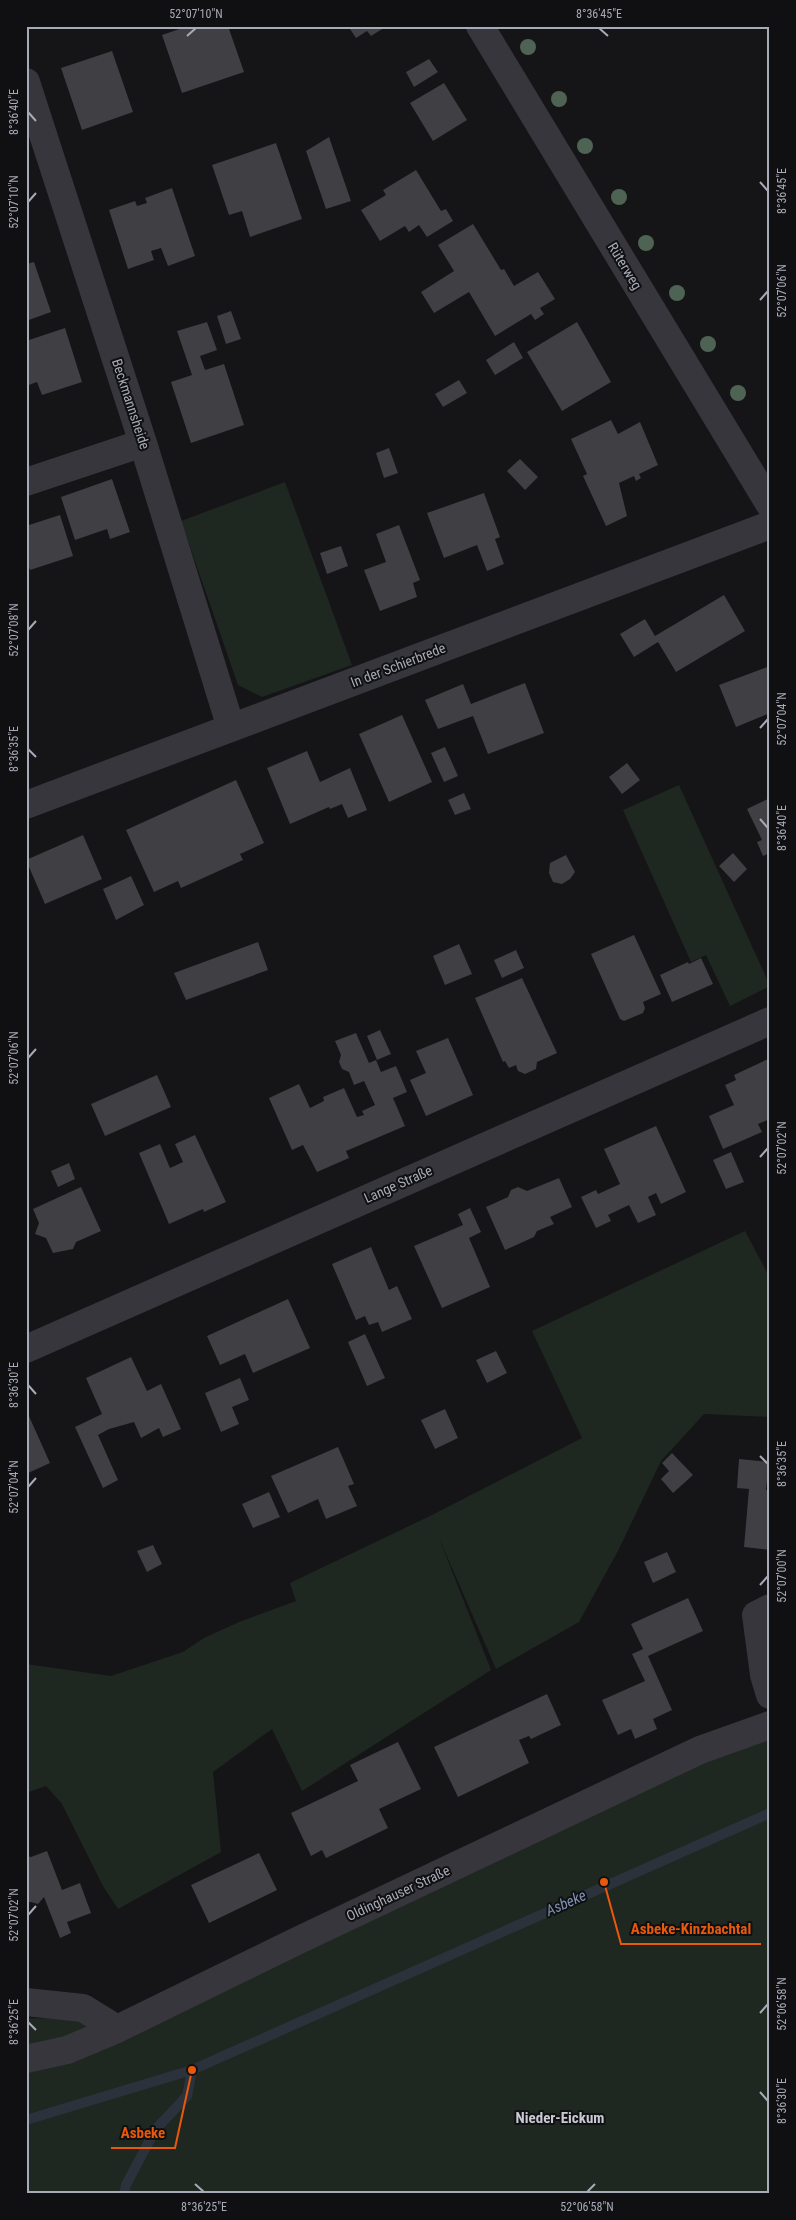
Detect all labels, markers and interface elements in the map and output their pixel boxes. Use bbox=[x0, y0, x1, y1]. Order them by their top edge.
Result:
text: 52°07'10"N bbox=[169, 7, 223, 21]
text: 8°36'45"E bbox=[576, 7, 622, 21]
text: 8°36'40"E bbox=[7, 89, 21, 135]
text: 8°36'45"E bbox=[775, 168, 789, 214]
text: 52°07'10"N bbox=[7, 175, 21, 229]
street label: Rüterweg bbox=[605, 240, 645, 292]
text: 52°07'06"N bbox=[775, 264, 789, 318]
street label: Beckmannsheide bbox=[109, 357, 153, 452]
text: 52°07'08"N bbox=[7, 603, 21, 657]
street label: In der Schierbrede bbox=[348, 639, 448, 690]
text: 52°07'04"N bbox=[775, 692, 789, 746]
text: 8°36'35"E bbox=[7, 726, 21, 772]
text: 8°36'40"E bbox=[775, 805, 789, 851]
text: 52°07'06"N bbox=[7, 1031, 21, 1085]
text: 52°07'02"N bbox=[775, 1121, 789, 1175]
street label: Lange Straße bbox=[361, 1162, 435, 1206]
text: 8°36'30"E bbox=[7, 1362, 21, 1408]
text: 8°36'35"E bbox=[775, 1441, 789, 1487]
text: 52°07'04"N bbox=[7, 1460, 21, 1514]
text: 52°07'00"N bbox=[775, 1549, 789, 1603]
street label: Oldinghauser Straße bbox=[344, 1862, 453, 1924]
water label: Asbeke bbox=[542, 1886, 589, 1920]
text: 52°07'02"N bbox=[7, 1888, 21, 1942]
callout: Asbeke-Kinzbachtal bbox=[621, 1914, 761, 1944]
text: Asbeke-Kinzbachtal bbox=[631, 1920, 751, 1938]
text: 52°06'58"N bbox=[775, 1977, 789, 2031]
text: 8°36'25"E bbox=[7, 1999, 21, 2045]
text: 8°36'30"E bbox=[775, 2078, 789, 2124]
district label: Nieder-Eickum bbox=[516, 2109, 604, 2127]
callout: Asbeke bbox=[111, 2118, 175, 2148]
text: Asbeke bbox=[121, 2124, 165, 2142]
text: 8°36'25"E bbox=[181, 2200, 227, 2214]
text: 52°06'58"N bbox=[560, 2200, 614, 2214]

